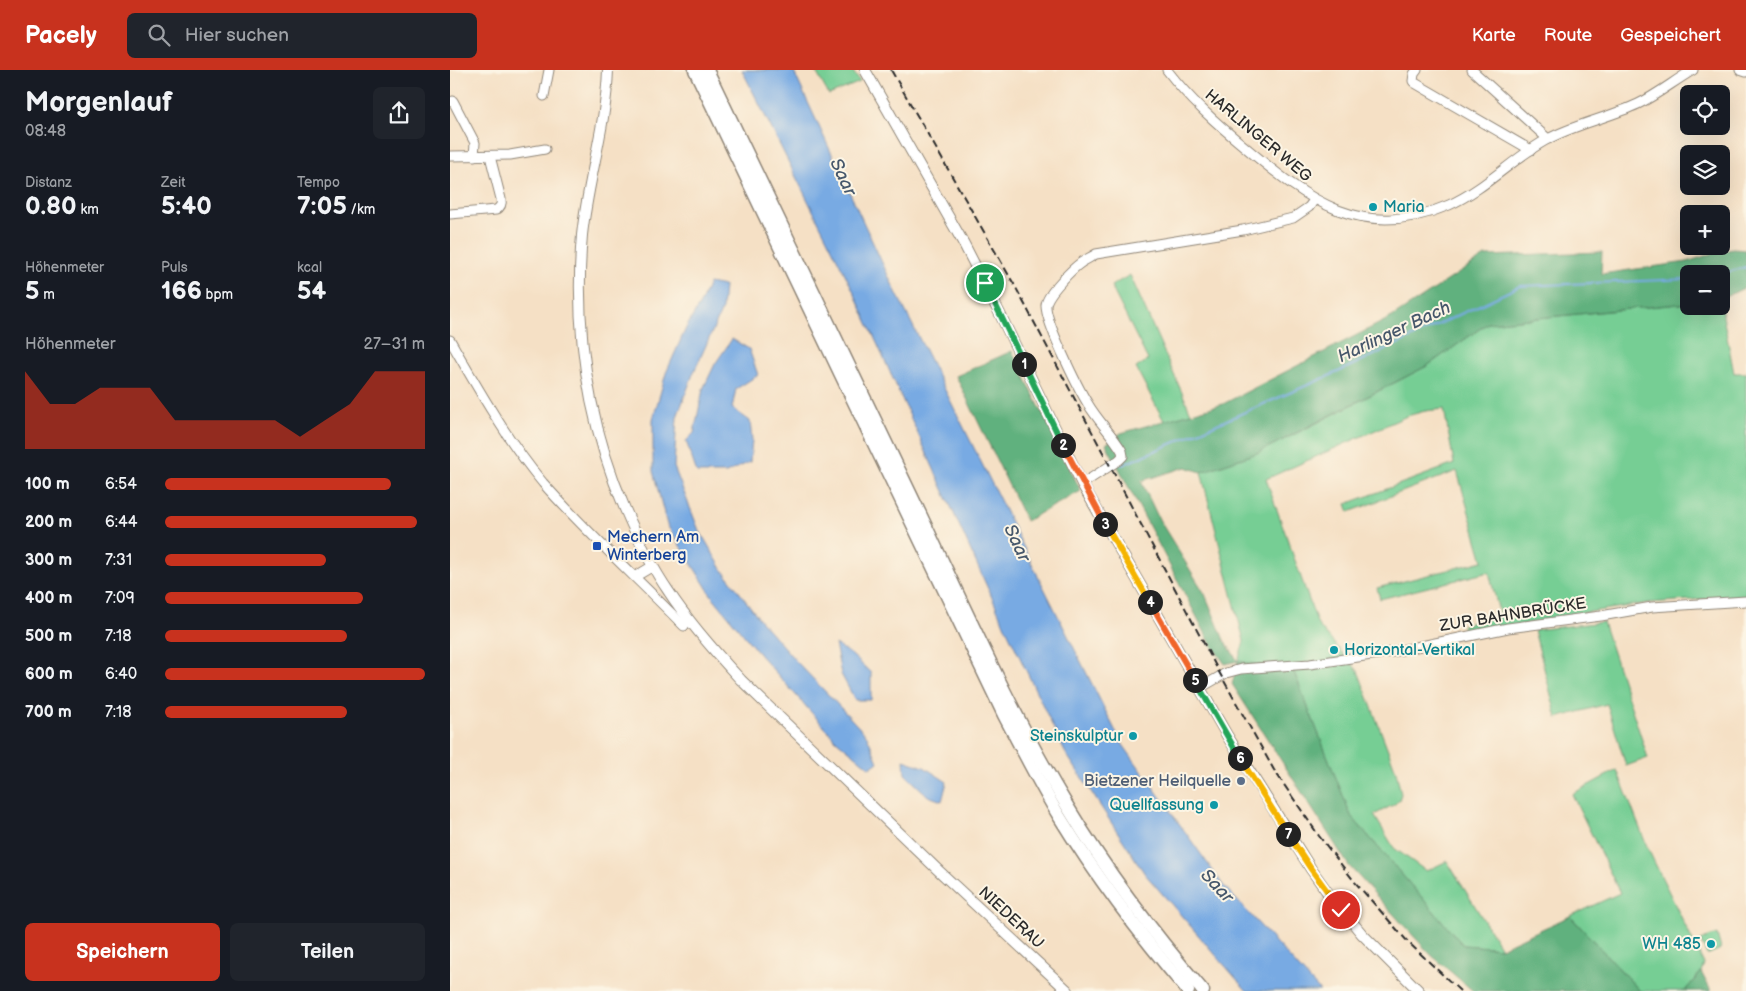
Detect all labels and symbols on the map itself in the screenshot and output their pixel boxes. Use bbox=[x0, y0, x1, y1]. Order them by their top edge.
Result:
street label: HARLINGER WEG bbox=[1201, 86, 1315, 186]
water label: Saar bbox=[825, 155, 861, 200]
place label: Maria bbox=[1383, 198, 1424, 217]
marker: Maria bbox=[1367, 201, 1379, 213]
pin bbox=[964, 262, 1006, 304]
water label: Harlinger Bach bbox=[1334, 297, 1454, 367]
pin: 1 bbox=[1012, 352, 1036, 376]
pin: 2 bbox=[1050, 432, 1076, 458]
pin: 3 bbox=[1092, 512, 1118, 536]
water label: Saar bbox=[999, 521, 1035, 566]
place label: Mechern Am Winterberg bbox=[607, 528, 699, 565]
marker: Mechern Am Winterberg bbox=[591, 540, 603, 552]
pin: 4 bbox=[1138, 590, 1162, 614]
street label: ZUR BAHNBRÜCKE bbox=[1437, 592, 1587, 636]
place label: Horizontal-Vertikal bbox=[1344, 641, 1475, 660]
marker: Horizontal-Vertikal bbox=[1328, 644, 1340, 656]
pin: 5 bbox=[1182, 668, 1208, 692]
place label: Steinskulptur bbox=[1030, 727, 1123, 746]
marker: Steinskulptur bbox=[1127, 730, 1139, 742]
pin: 6 bbox=[1228, 746, 1252, 770]
place label: Bietzener Heilquelle bbox=[1084, 772, 1232, 791]
marker: Bietzener Heilquelle bbox=[1235, 775, 1247, 787]
place label: Quellfassung bbox=[1110, 796, 1204, 815]
marker: Quellfassung bbox=[1208, 799, 1220, 811]
pin: 7 bbox=[1276, 822, 1300, 846]
water label: Saar bbox=[1196, 865, 1239, 908]
street label: NIEDERAU bbox=[974, 883, 1048, 953]
pin bbox=[1320, 889, 1362, 931]
place label: WH 485 bbox=[1642, 935, 1701, 954]
marker: WH 485 bbox=[1705, 938, 1717, 950]

